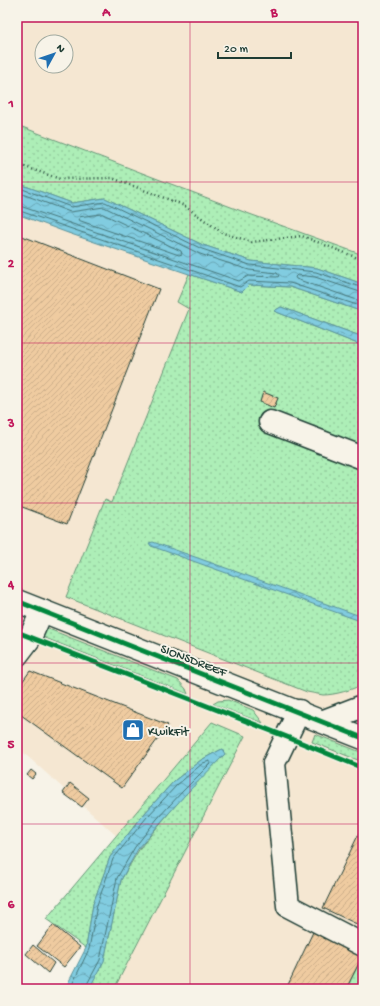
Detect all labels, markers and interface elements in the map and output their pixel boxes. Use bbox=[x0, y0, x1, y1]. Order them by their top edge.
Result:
text: A bbox=[101, 6, 111, 21]
text: B bbox=[270, 6, 279, 21]
north arrow bbox=[34, 34, 74, 74]
scale bar bbox=[218, 34, 291, 60]
text: N bbox=[53, 42, 67, 55]
text: 20 m bbox=[224, 43, 249, 57]
text: 1 bbox=[7, 97, 14, 112]
text: 2 bbox=[8, 257, 15, 272]
text: 3 bbox=[7, 417, 15, 432]
text: 4 bbox=[7, 578, 15, 593]
street label: SIONSDREEF bbox=[158, 642, 230, 681]
shop icon: KwikFit bbox=[120, 717, 146, 743]
place label: KwikFit bbox=[148, 725, 190, 740]
text: 5 bbox=[8, 738, 15, 753]
text: 6 bbox=[8, 898, 15, 913]

